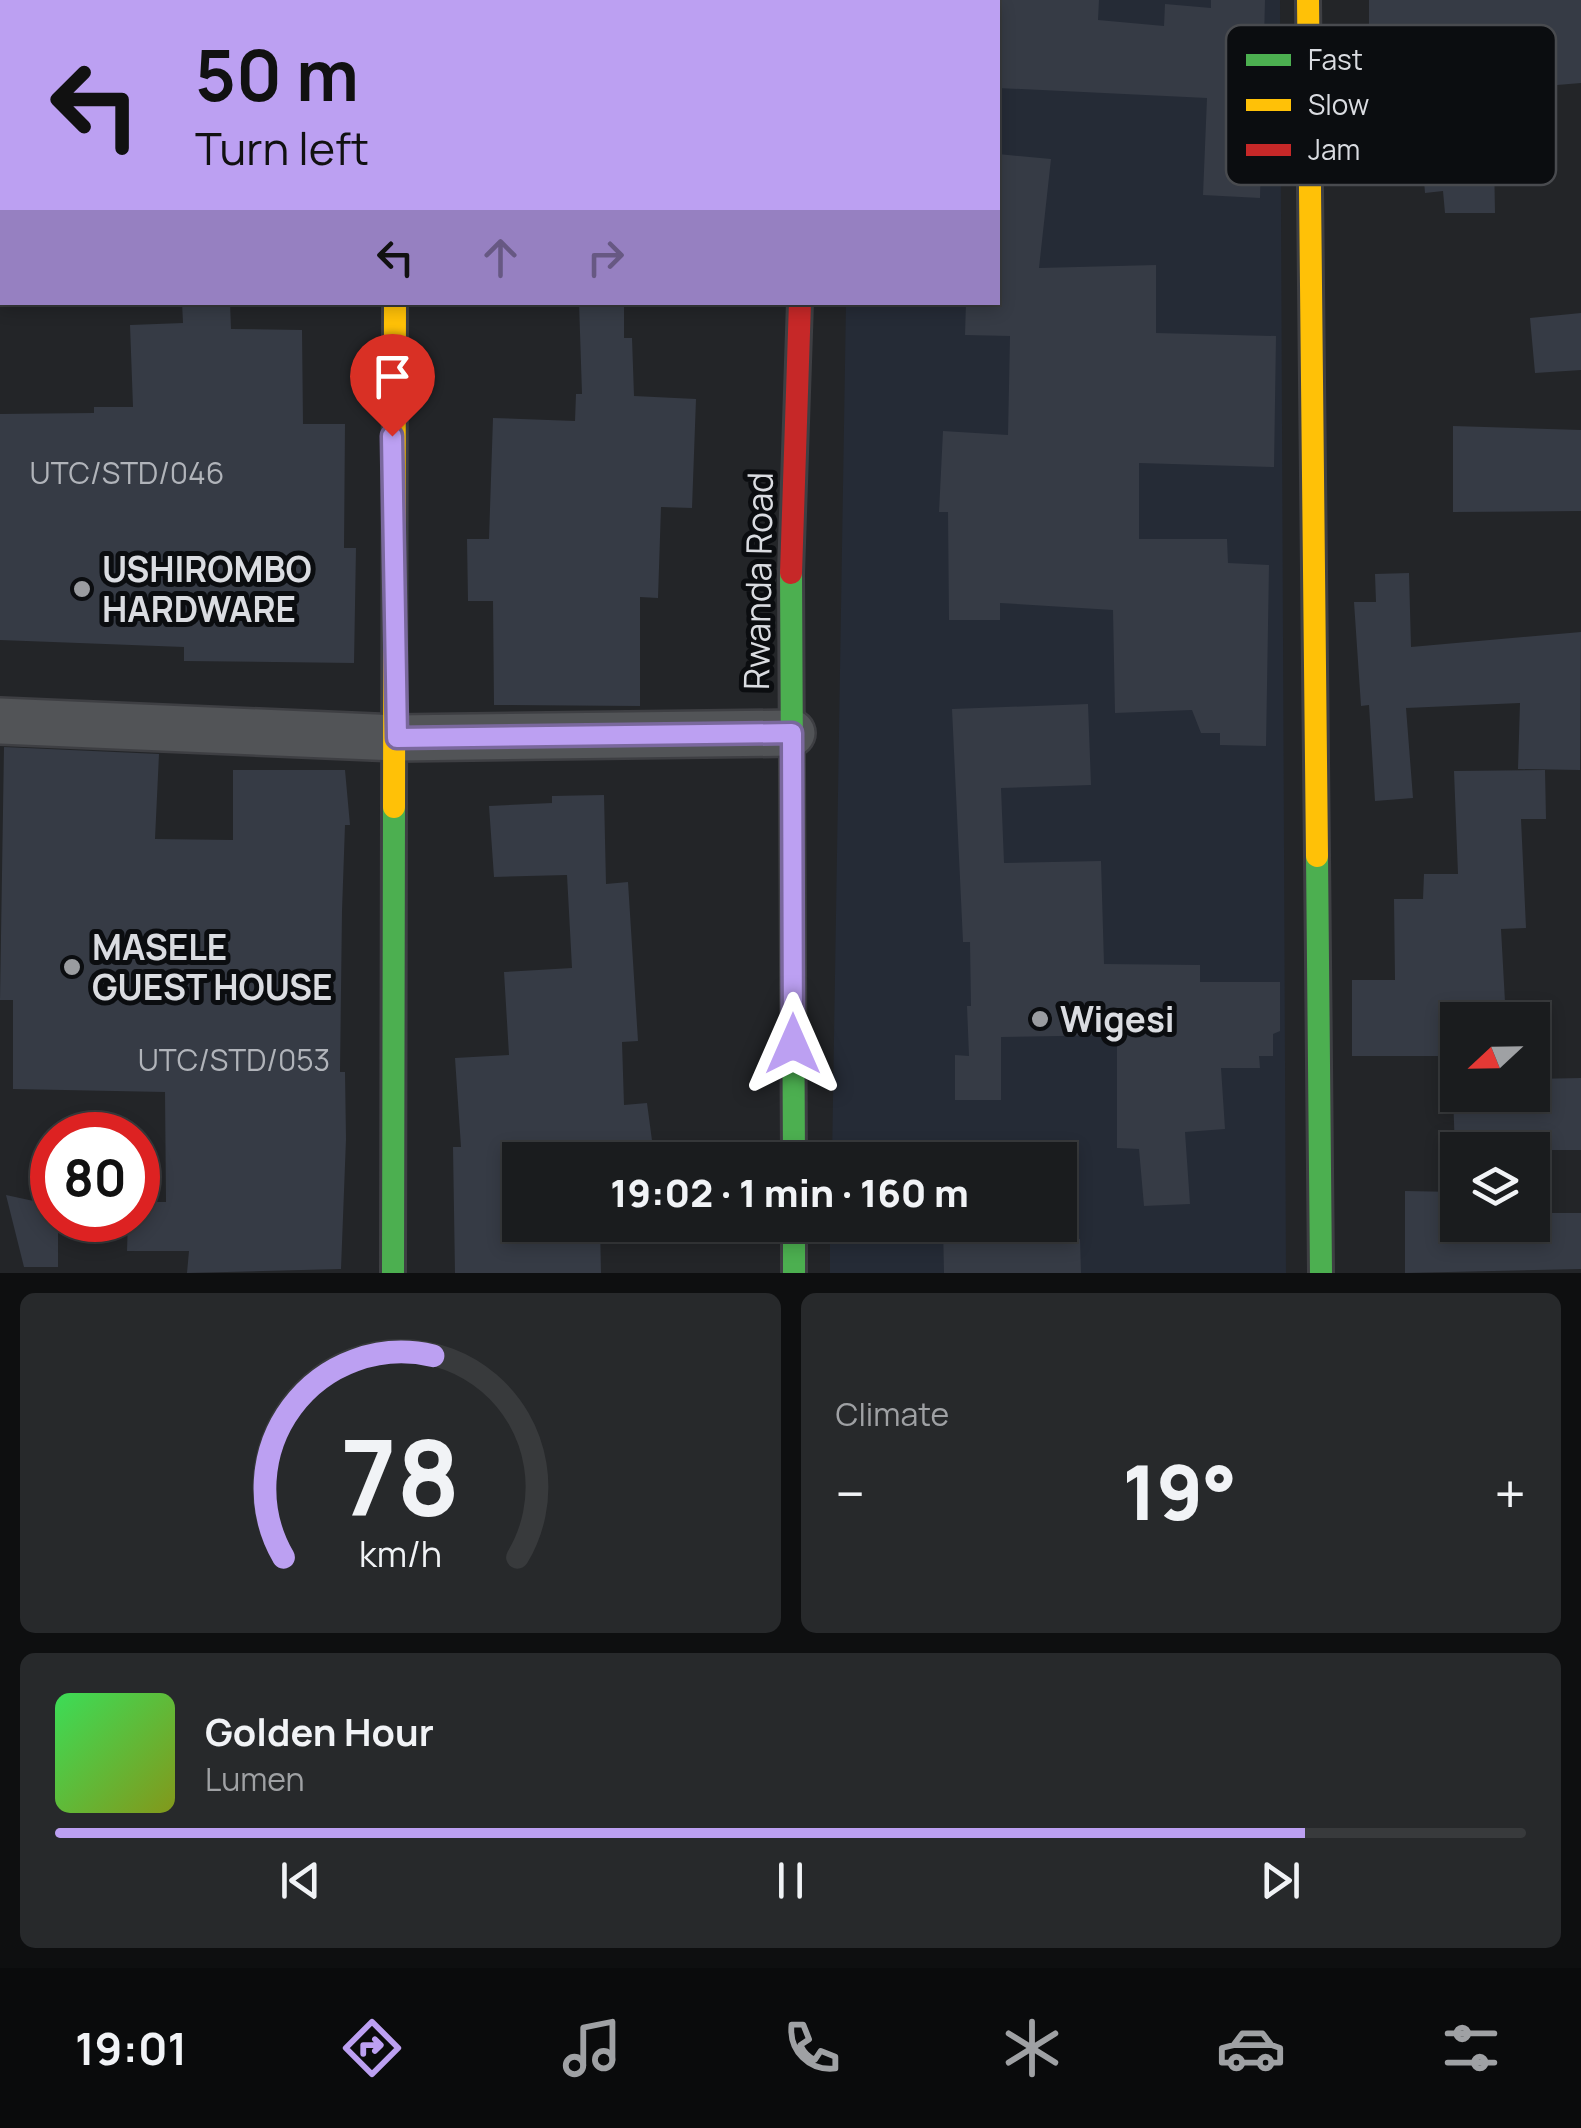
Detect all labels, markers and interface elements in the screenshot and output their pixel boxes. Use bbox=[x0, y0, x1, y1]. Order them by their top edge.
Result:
legend bbox=[1226, 25, 1556, 185]
text: 50 m bbox=[195, 26, 359, 122]
icon: left bbox=[30, 40, 160, 170]
text: Fast bbox=[1308, 40, 1363, 78]
text: Slow bbox=[1308, 85, 1369, 123]
text: Turn left bbox=[195, 117, 369, 179]
text: Jam bbox=[1308, 130, 1360, 168]
icon: left bbox=[368, 230, 423, 285]
icon: ahead bbox=[473, 230, 528, 285]
icon: right bbox=[578, 230, 633, 285]
pin bbox=[350, 334, 435, 437]
icon: arrive bbox=[365, 349, 420, 404]
house number: UTC/STD/046 bbox=[30, 452, 224, 493]
street label: Rwanda Road bbox=[732, 472, 784, 690]
place label: USHIROMBO HARDWARE bbox=[102, 545, 312, 633]
marker: USHIROMBO HARDWARE bbox=[71, 578, 93, 600]
place label: MASELE GUEST HOUSE bbox=[92, 923, 332, 1011]
marker: MASELE GUEST HOUSE bbox=[61, 956, 83, 978]
position arrow bbox=[741, 992, 845, 1096]
place label: Wigesi bbox=[1060, 995, 1175, 1043]
north arrow bbox=[1440, 1002, 1550, 1112]
map controls bbox=[1440, 1002, 1550, 1242]
marker: Wigesi bbox=[1029, 1008, 1051, 1030]
house number: UTC/STD/053 bbox=[138, 1039, 330, 1080]
speed limit sign: 80 bbox=[30, 1112, 160, 1242]
button: layers bbox=[1440, 1132, 1550, 1242]
text: 19:02 · 1 min · 160 m bbox=[610, 1166, 969, 1218]
text: Climate bbox=[836, 1392, 949, 1436]
text: 78 bbox=[341, 1404, 460, 1546]
text: 19° bbox=[1123, 1440, 1237, 1543]
text: − bbox=[836, 1455, 865, 1531]
text: + bbox=[1494, 1455, 1526, 1531]
text: km/h bbox=[359, 1529, 442, 1578]
text: Golden Hour bbox=[205, 1705, 434, 1757]
text: Lumen bbox=[205, 1757, 305, 1801]
icon: previous bbox=[273, 1853, 328, 1908]
icon: pause bbox=[763, 1853, 818, 1908]
icon: next bbox=[1253, 1853, 1308, 1908]
icon: directions bbox=[337, 2013, 407, 2083]
icon: music bbox=[557, 2013, 627, 2083]
icon: phone bbox=[777, 2013, 847, 2083]
icon: climate bbox=[997, 2013, 1067, 2083]
icon: car bbox=[1216, 2013, 1286, 2083]
icon: filters bbox=[1436, 2013, 1506, 2083]
text: 19:01 bbox=[75, 2017, 187, 2079]

